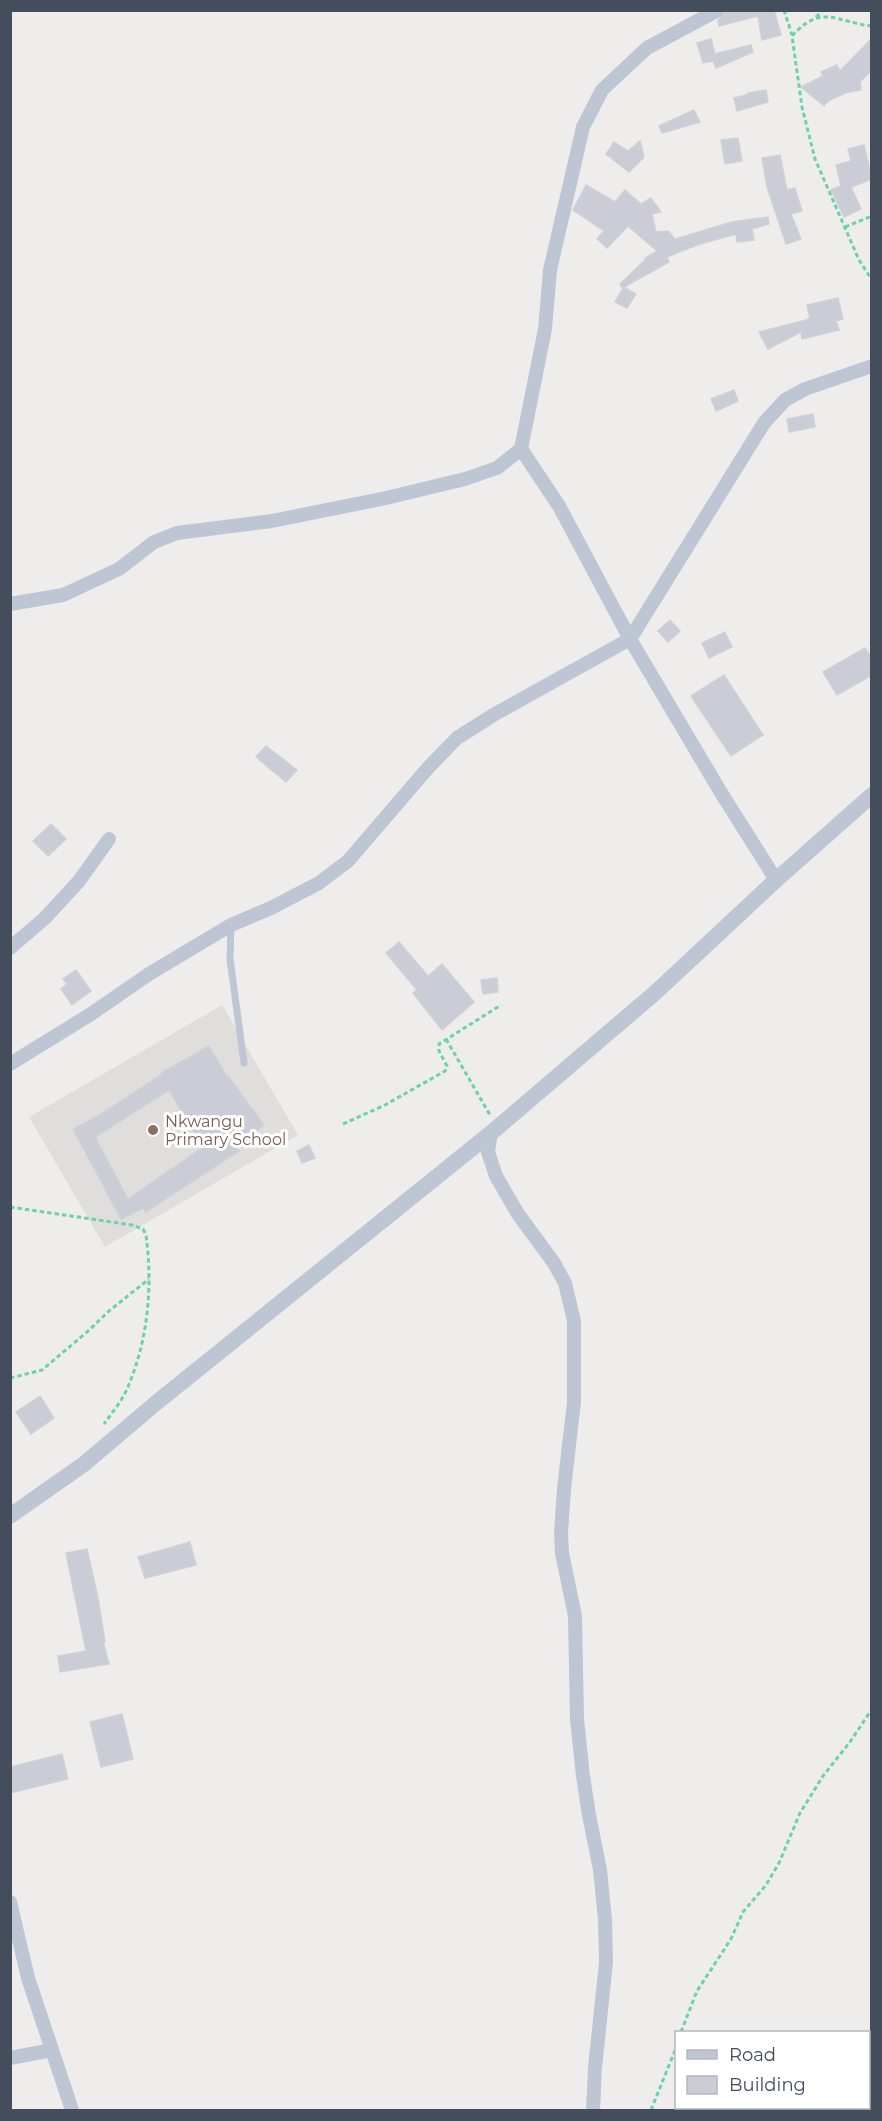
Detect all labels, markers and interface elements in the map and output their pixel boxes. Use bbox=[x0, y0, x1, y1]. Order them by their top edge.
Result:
place label: Nkwangu Primary School bbox=[165, 1112, 286, 1149]
marker: Nkwangu Primary School bbox=[146, 1123, 160, 1137]
legend bbox=[675, 2031, 870, 2109]
text: Road bbox=[729, 2044, 776, 2066]
text: Building bbox=[729, 2074, 806, 2096]

